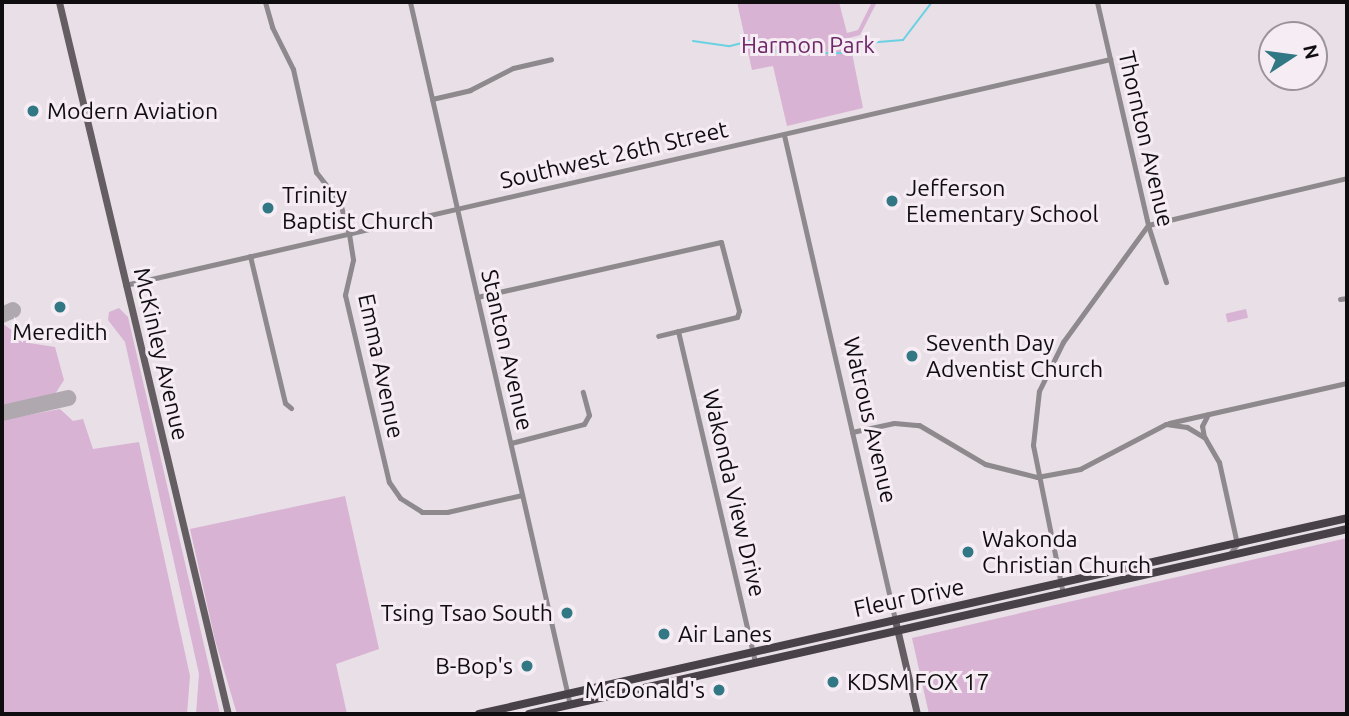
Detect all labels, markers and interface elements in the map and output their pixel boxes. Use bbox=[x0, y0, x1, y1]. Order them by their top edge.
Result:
north arrow bbox=[1258, 21, 1328, 91]
park label: Harmon Park bbox=[741, 31, 875, 59]
text: N bbox=[1299, 42, 1324, 61]
street label: Thornton Avenue bbox=[1112, 48, 1180, 230]
place label: Modern Aviation bbox=[47, 97, 218, 125]
marker: Modern Aviation bbox=[25, 103, 41, 119]
street label: Southwest 26th Street bbox=[497, 115, 731, 195]
place label: Jefferson Elementary School bbox=[906, 174, 1099, 228]
place label: Trinity Baptist Church bbox=[282, 181, 434, 235]
marker: Jefferson Elementary School bbox=[884, 193, 900, 209]
marker: Trinity Baptist Church bbox=[260, 200, 276, 216]
street label: McKinley Avenue bbox=[128, 265, 194, 443]
street label: Stanton Avenue bbox=[475, 267, 539, 433]
street label: Emma Avenue bbox=[352, 291, 410, 441]
marker: Meredith bbox=[52, 299, 68, 315]
place label: Meredith bbox=[12, 318, 108, 346]
place label: Seventh Day Adventist Church bbox=[926, 329, 1103, 383]
street label: Watrous Avenue bbox=[837, 334, 903, 506]
marker: Seventh Day Adventist Church bbox=[904, 348, 920, 364]
street label: Wakonda View Drive bbox=[697, 387, 771, 599]
place label: Wakonda Christian Church bbox=[982, 525, 1151, 579]
marker: Wakonda Christian Church bbox=[960, 544, 976, 560]
street label: Fleur Drive bbox=[851, 573, 967, 623]
place label: Tsing Tsao South bbox=[381, 599, 553, 627]
marker: Tsing Tsao South bbox=[559, 605, 575, 621]
place label: Air Lanes bbox=[678, 620, 772, 648]
marker: Air Lanes bbox=[656, 626, 672, 642]
place label: B-Bop's bbox=[435, 652, 513, 680]
marker: B-Bop's bbox=[519, 658, 535, 674]
place label: KDSM FOX 17 bbox=[847, 668, 989, 696]
marker: KDSM FOX 17 bbox=[825, 674, 841, 690]
place label: McDonald's bbox=[585, 676, 705, 704]
marker: McDonald's bbox=[711, 682, 727, 698]

